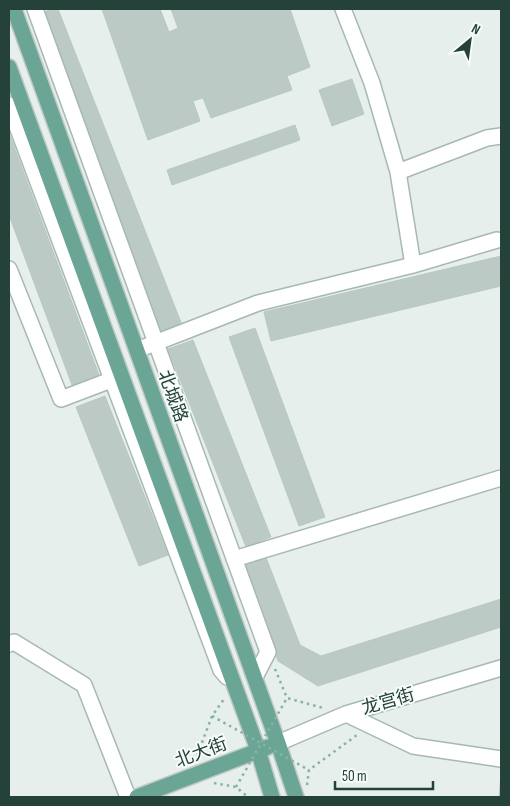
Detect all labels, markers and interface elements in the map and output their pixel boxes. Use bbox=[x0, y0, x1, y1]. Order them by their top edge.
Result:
north arrow bbox=[445, 15, 495, 65]
text: N bbox=[469, 20, 483, 38]
street label: 北城路 bbox=[153, 367, 192, 425]
street label: 龙宫街 bbox=[359, 684, 417, 719]
street label: 北大街 bbox=[172, 733, 230, 772]
scale bar bbox=[335, 758, 432, 790]
text: 50 m bbox=[342, 767, 367, 786]

